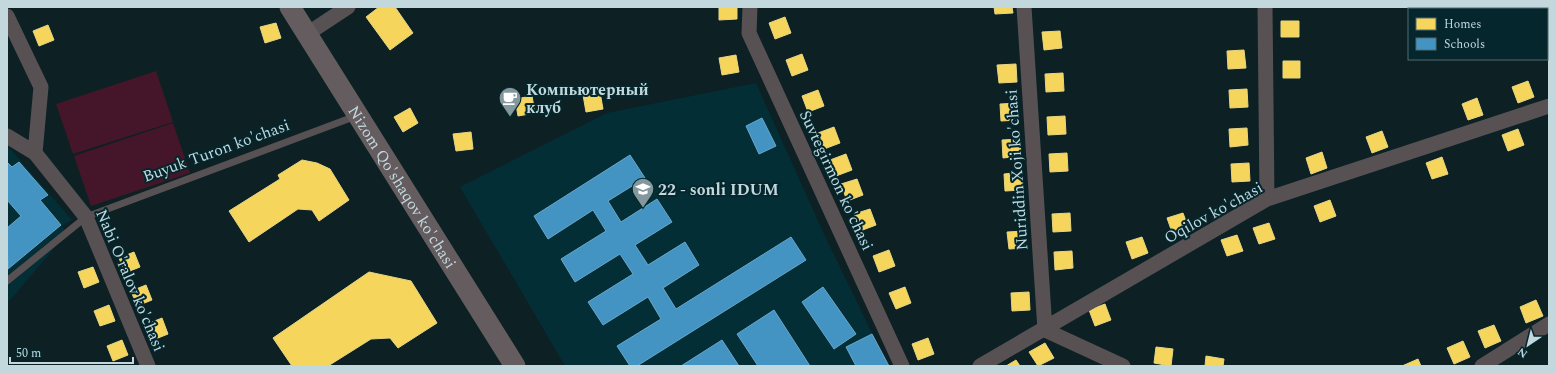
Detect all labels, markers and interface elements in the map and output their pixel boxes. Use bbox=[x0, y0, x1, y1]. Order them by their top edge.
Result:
legend bbox=[1408, 8, 1548, 60]
text: Homes bbox=[1444, 15, 1482, 34]
text: Schools bbox=[1444, 35, 1485, 54]
place label: Компьютерный клуб bbox=[526, 78, 649, 120]
cafe icon: Компьютерный клуб bbox=[497, 85, 523, 118]
street label: Nuriddin Xoji ko'chasi bbox=[999, 89, 1035, 251]
street label: Nizom Qo'shaqov ko'chasi bbox=[341, 101, 462, 273]
street label: Suvtegirmon ko'chasi bbox=[793, 106, 879, 255]
street label: Buyuk Turon ko'chasi bbox=[139, 113, 293, 189]
school or university icon: 22 - sonli IDUM bbox=[630, 176, 656, 209]
street label: Oqilov ko'chasi bbox=[1160, 176, 1267, 250]
place label: 22 - sonli IDUM bbox=[658, 178, 779, 202]
street label: Nabi O'ralov ko'chasi bbox=[89, 206, 171, 355]
north arrow bbox=[1508, 325, 1548, 365]
scale bar bbox=[10, 339, 133, 365]
text: N bbox=[1514, 343, 1531, 362]
text: 50 m bbox=[16, 344, 41, 363]

